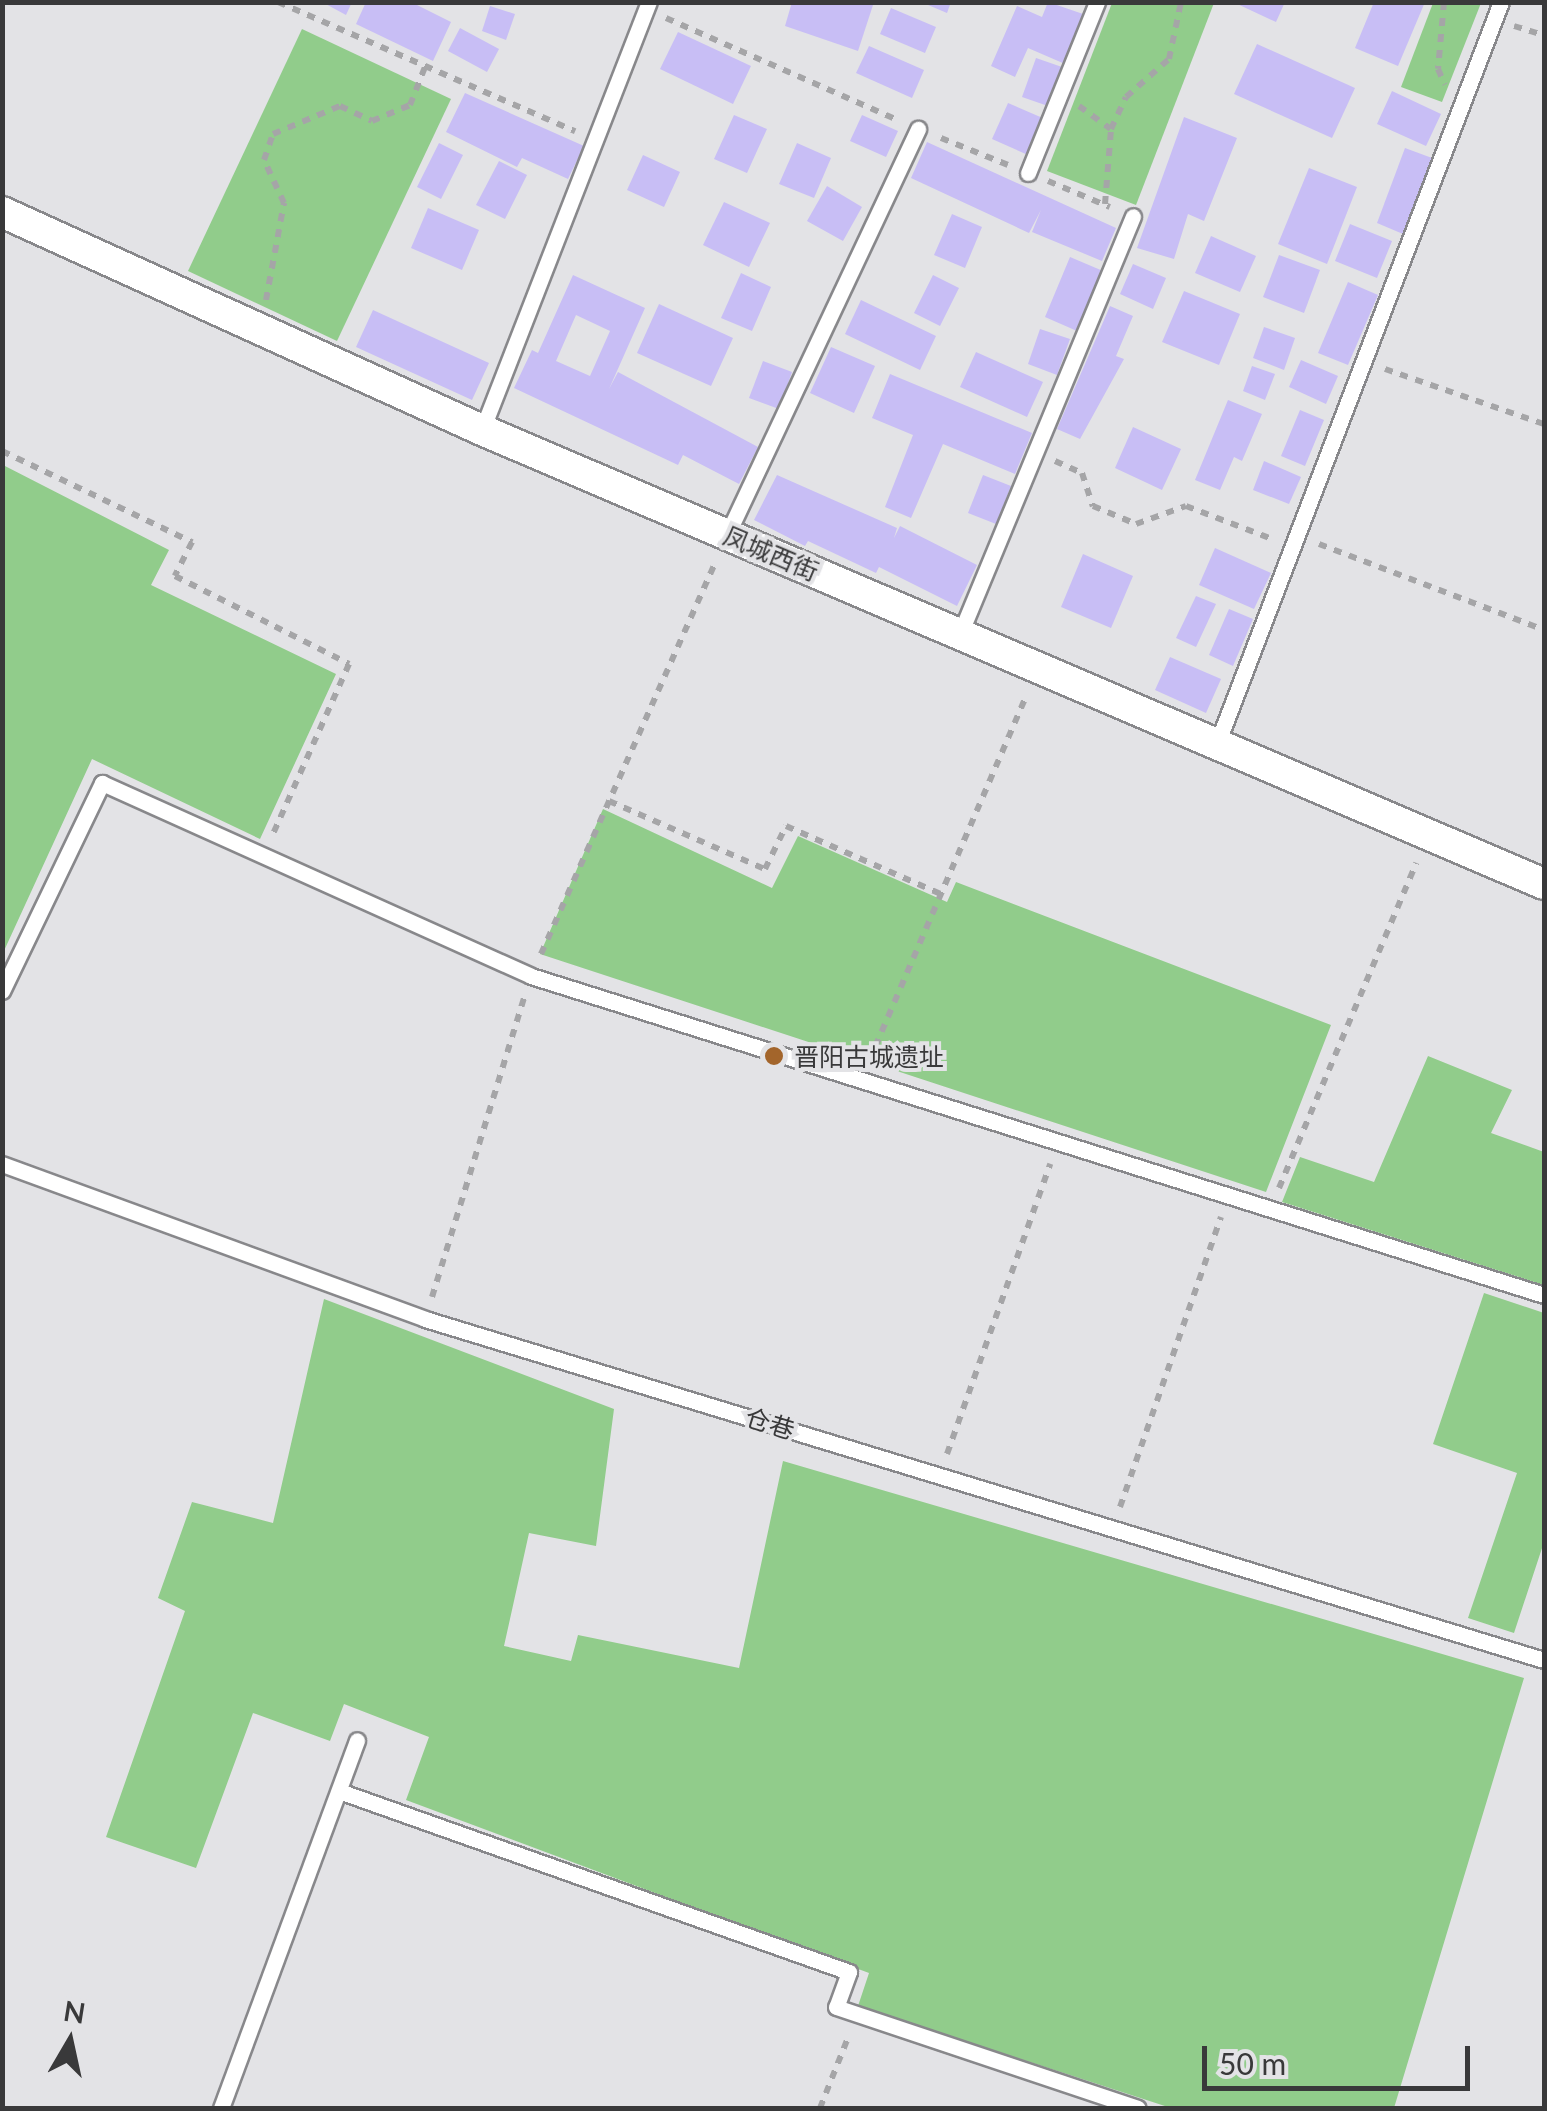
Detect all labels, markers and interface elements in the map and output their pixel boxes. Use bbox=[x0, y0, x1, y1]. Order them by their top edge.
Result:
street label: 凤城西街 bbox=[719, 520, 823, 586]
place label: 晋阳古城遗址 bbox=[794, 1041, 944, 1071]
marker: 晋阳古城遗址 bbox=[763, 1045, 785, 1067]
street label: 仓巷 bbox=[742, 1401, 798, 1445]
north arrow bbox=[20, 1991, 120, 2091]
text: N bbox=[61, 1993, 88, 2030]
scale bar bbox=[1207, 2026, 1474, 2088]
text: 50 m bbox=[1219, 2045, 1286, 2081]

